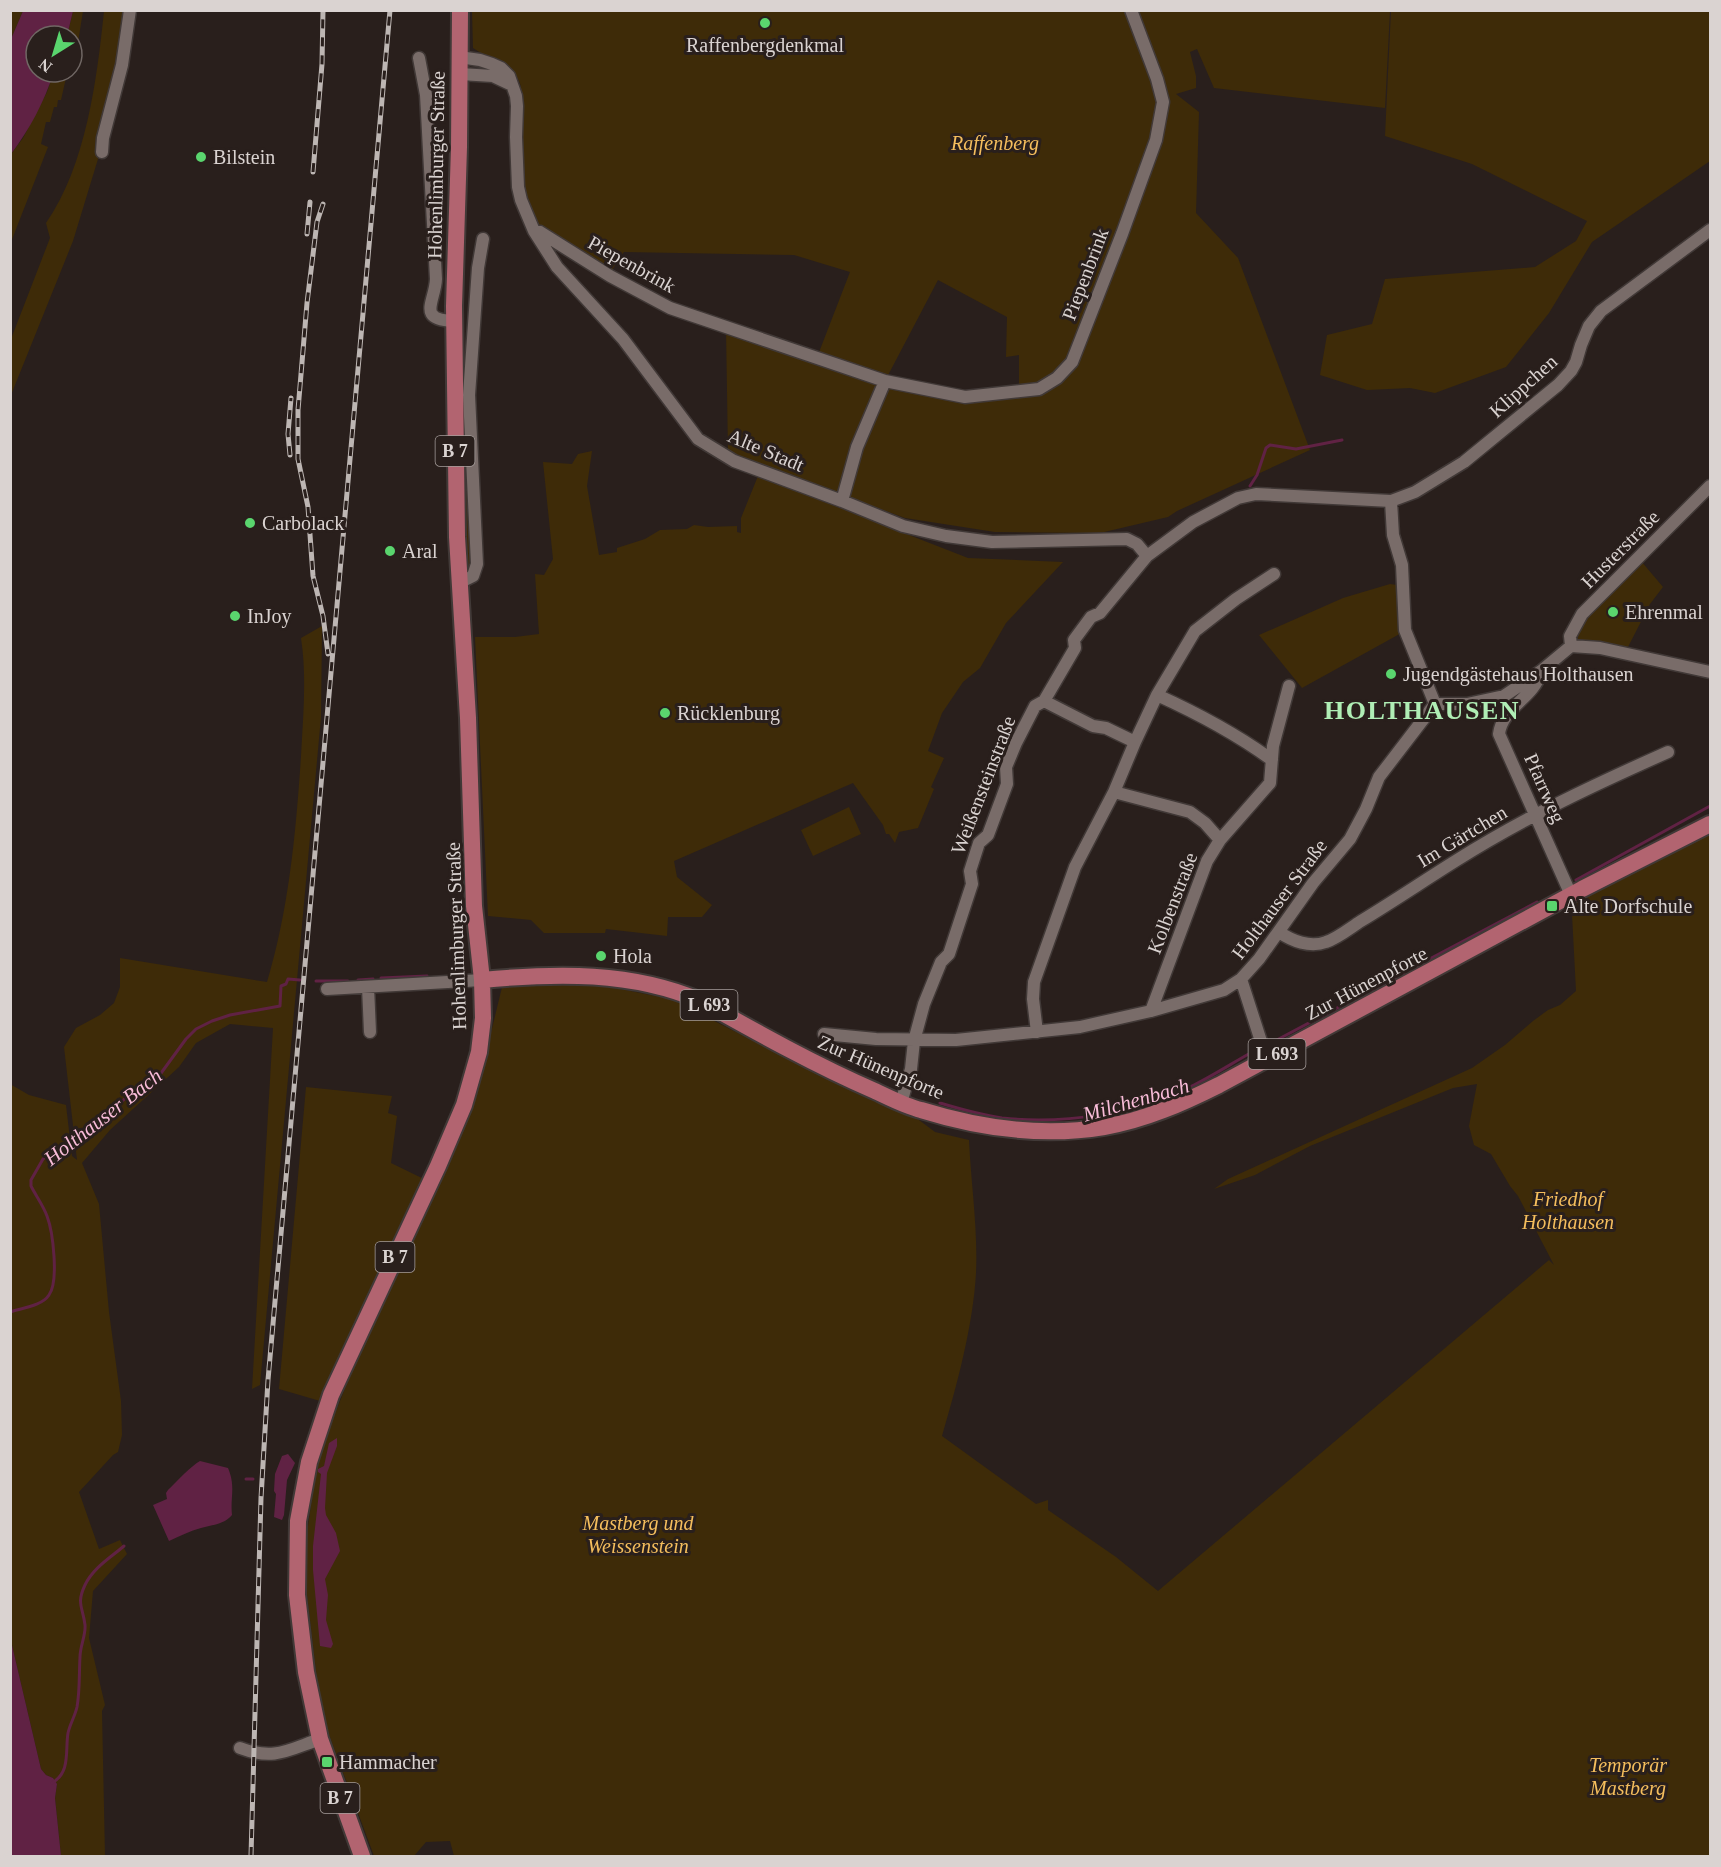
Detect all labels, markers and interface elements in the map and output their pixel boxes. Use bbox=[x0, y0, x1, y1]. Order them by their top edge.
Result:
marker: Raffenbergdenkmal bbox=[758, 16, 772, 30]
north arrow bbox=[24, 24, 84, 84]
place label: Raffenbergdenkmal bbox=[686, 34, 844, 57]
text: N bbox=[35, 55, 55, 76]
street label: Hohenlimburger Straße bbox=[423, 71, 450, 259]
park label: Raffenberg bbox=[950, 132, 1039, 155]
place label: Bilstein bbox=[213, 146, 275, 168]
marker: Bilstein bbox=[194, 150, 208, 164]
street label: Piepenbrink bbox=[1057, 225, 1114, 323]
street label: Piepenbrink bbox=[584, 231, 680, 298]
street label: Klippchen bbox=[1485, 350, 1562, 423]
street label: Alte Stadt bbox=[725, 424, 808, 476]
road number: B 7 bbox=[436, 436, 474, 466]
street label: Husterstraße bbox=[1576, 505, 1664, 593]
place label: Carbolack bbox=[262, 512, 344, 534]
marker: Carbolack bbox=[243, 516, 257, 530]
place label: Aral bbox=[402, 540, 438, 562]
marker: Aral bbox=[383, 544, 397, 558]
place label: Ehrenmal bbox=[1625, 601, 1703, 623]
place label: InJoy bbox=[247, 605, 291, 628]
marker: Ehrenmal bbox=[1606, 605, 1620, 619]
marker: InJoy bbox=[228, 609, 242, 623]
place label: Jugendgästehaus Holthausen bbox=[1403, 663, 1634, 686]
marker: Jugendgästehaus Holthausen bbox=[1384, 667, 1398, 681]
district label: HOLTHAUSEN bbox=[1324, 696, 1520, 725]
place label: Rücklenburg bbox=[677, 702, 780, 725]
marker: Rücklenburg bbox=[658, 706, 672, 720]
street label: Weißensteinstraße bbox=[947, 713, 1019, 857]
street label: Pfarrweg bbox=[1519, 750, 1570, 826]
street label: Im Gärtchen bbox=[1413, 801, 1511, 871]
street label: Holthauser Straße bbox=[1227, 835, 1331, 963]
street label: Hohenlimburger Straße bbox=[442, 842, 471, 1030]
street label: Kolbenstraße bbox=[1143, 849, 1201, 957]
place label: Alte Dorfschule bbox=[1564, 895, 1692, 917]
marker: Alte Dorfschule bbox=[1545, 899, 1559, 913]
street label: Zur Hünenpforte bbox=[1301, 942, 1431, 1025]
place label: Hola bbox=[613, 945, 652, 967]
marker: Hola bbox=[594, 949, 608, 963]
road number: L 693 bbox=[680, 990, 738, 1020]
street label: Zur Hünenpforte bbox=[814, 1031, 948, 1104]
road number: L 693 bbox=[1248, 1039, 1306, 1069]
water label: Holthauser Bach bbox=[39, 1064, 167, 1171]
water label: Milchenbach bbox=[1079, 1073, 1192, 1127]
park label: Friedhof Holthausen bbox=[1521, 1188, 1614, 1233]
road number: B 7 bbox=[376, 1242, 414, 1272]
park label: Mastberg und Weissenstein bbox=[582, 1512, 694, 1557]
place label: Hammacher bbox=[339, 1751, 437, 1773]
park label: Temporär Mastberg bbox=[1589, 1754, 1667, 1800]
marker: Hammacher bbox=[320, 1755, 334, 1769]
road number: B 7 bbox=[320, 1783, 360, 1813]

